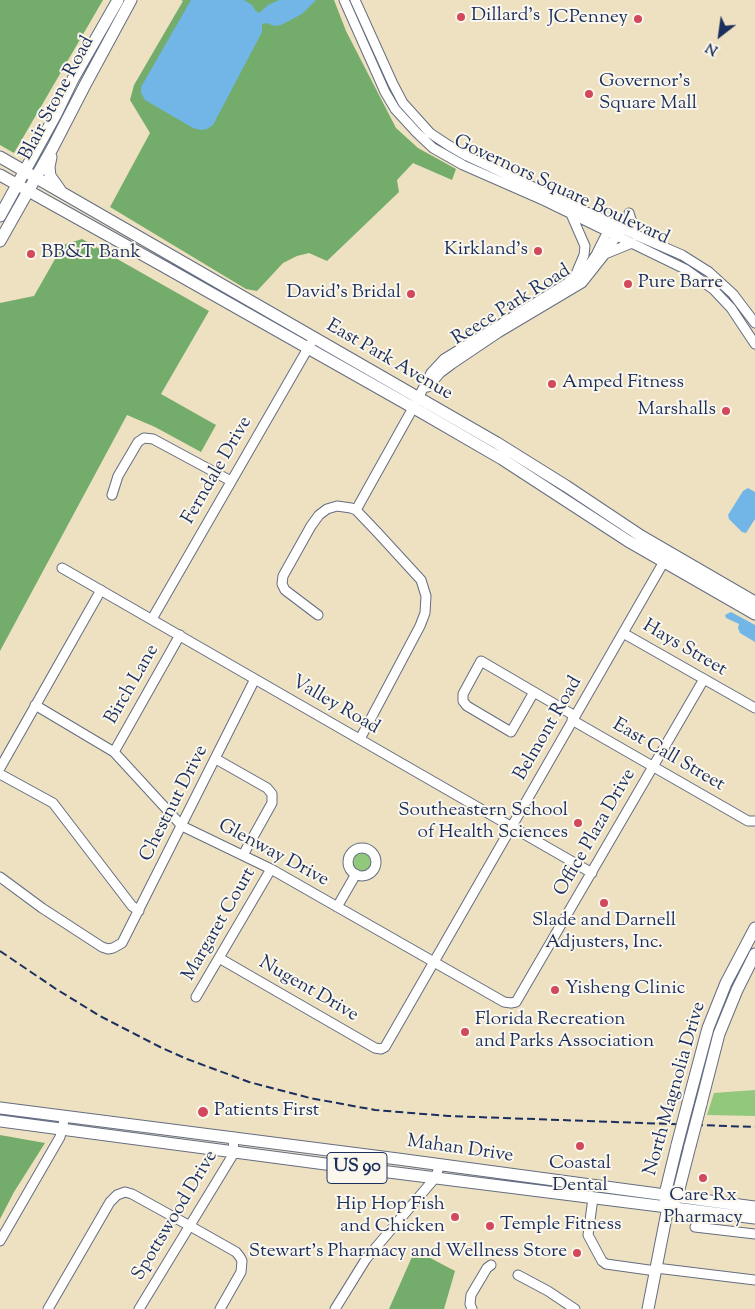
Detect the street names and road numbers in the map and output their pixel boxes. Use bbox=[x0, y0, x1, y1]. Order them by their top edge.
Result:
street label: Blair Stone Road bbox=[16, 33, 100, 165]
street label: Governors Square Boulevard bbox=[450, 131, 672, 251]
street label: Reece Park Road bbox=[449, 260, 575, 352]
street label: East Park Avenue bbox=[322, 316, 456, 406]
street label: Ferndale Drive bbox=[178, 413, 258, 529]
street label: Hays Street bbox=[638, 616, 730, 682]
street label: Birch Lane bbox=[101, 641, 165, 729]
street label: Valley Road bbox=[287, 672, 383, 740]
street label: Belmont Road bbox=[510, 673, 588, 785]
street label: East Call Street bbox=[608, 715, 728, 797]
street label: Chestnut Drive bbox=[136, 742, 214, 866]
street label: Office Plaza Drive bbox=[550, 765, 642, 901]
street label: Glenway Drive bbox=[214, 815, 332, 893]
street label: Margaret Court bbox=[178, 864, 262, 986]
street label: Nugent Drive bbox=[254, 952, 362, 1028]
street label: North Magnolia Drive bbox=[640, 999, 712, 1179]
street label: Mahan Drive bbox=[405, 1131, 515, 1169]
street label: Spottswood Drive bbox=[128, 1147, 224, 1285]
road number: US 90 bbox=[327, 1152, 387, 1184]

